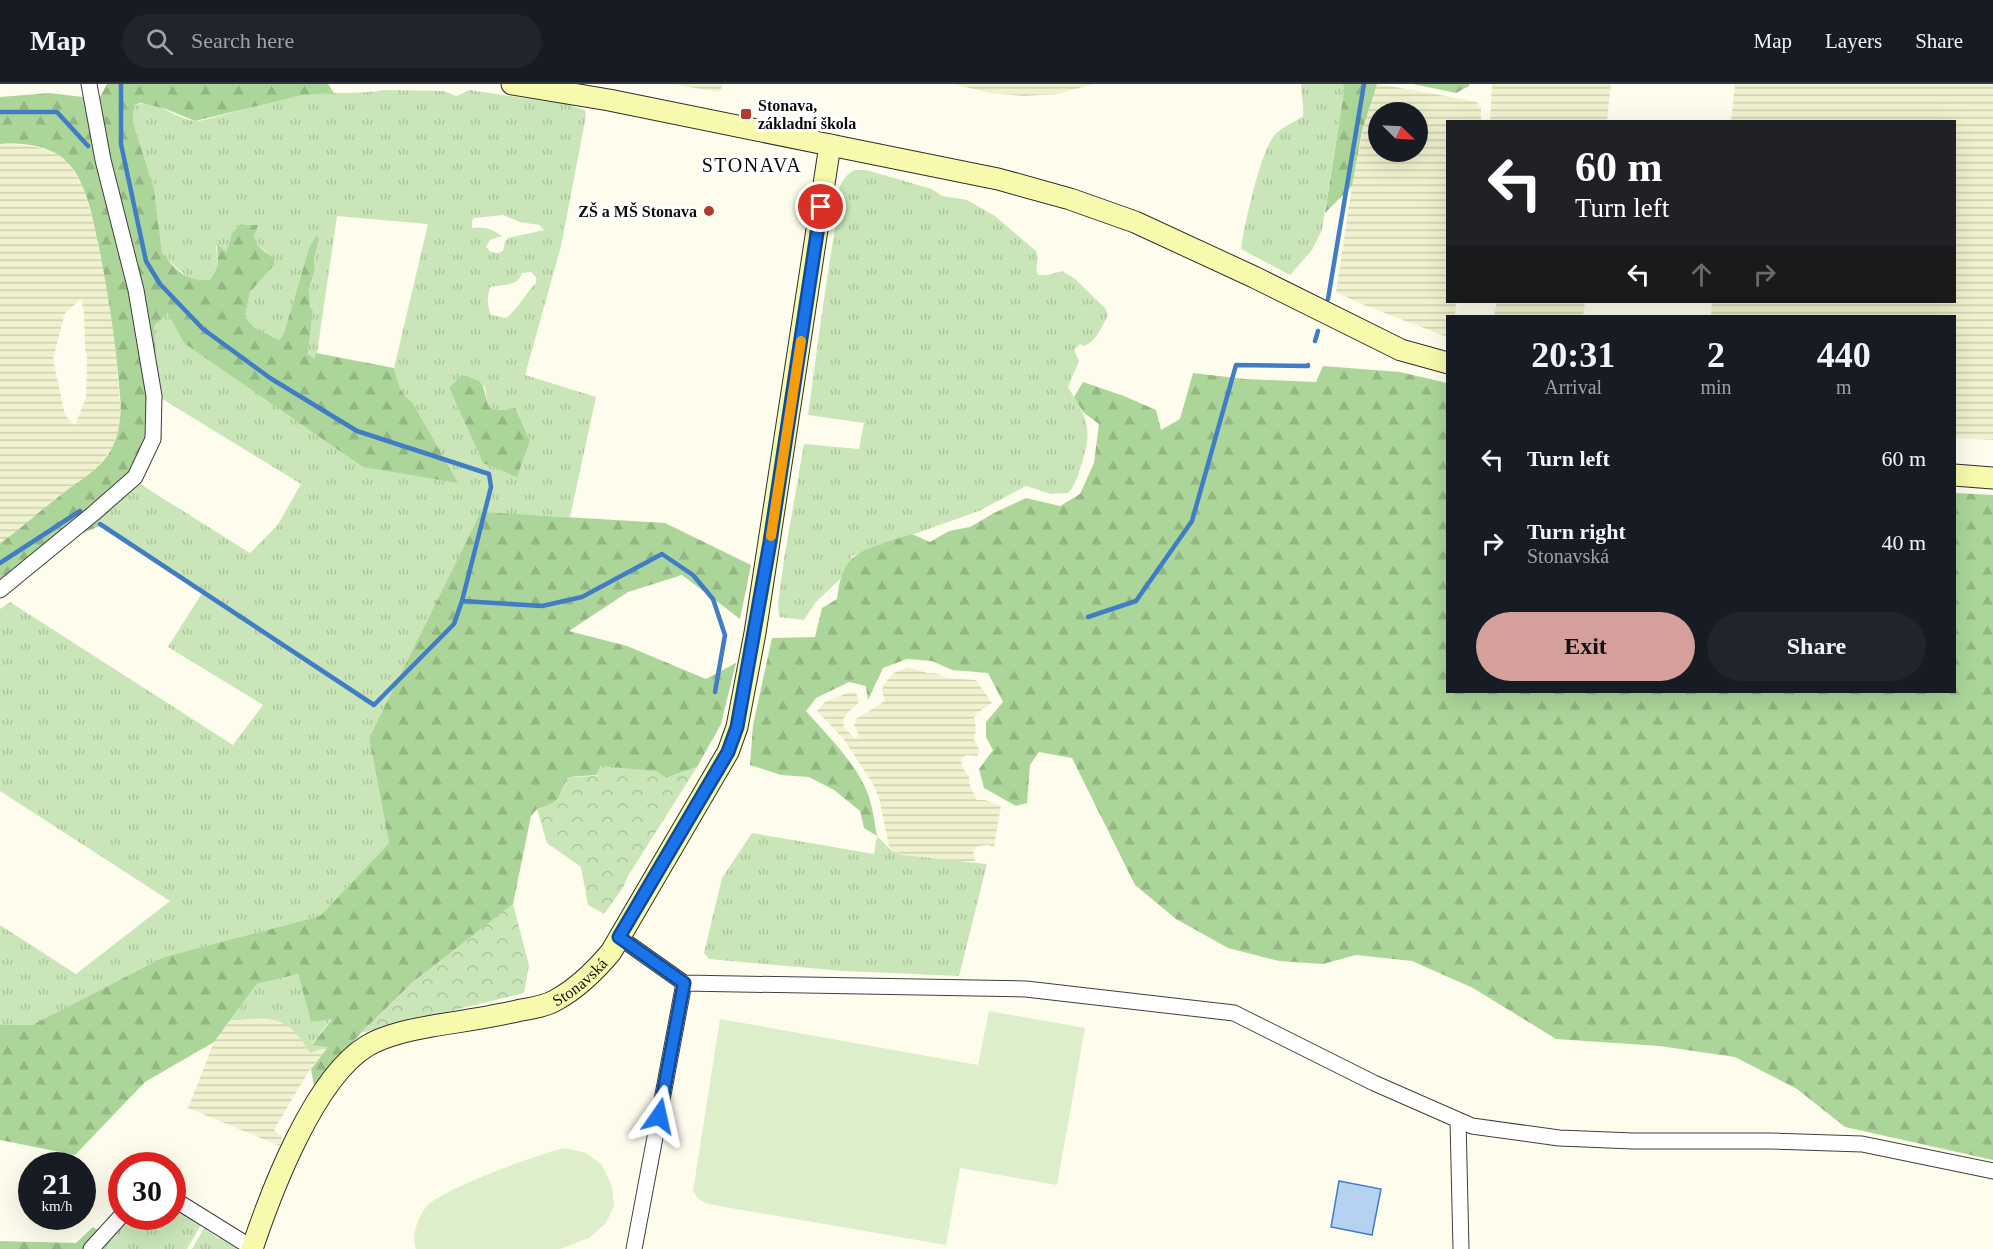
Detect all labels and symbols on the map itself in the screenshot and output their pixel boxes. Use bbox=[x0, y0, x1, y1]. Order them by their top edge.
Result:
place label: Stonava, základní škola bbox=[758, 97, 856, 132]
north arrow bbox=[1368, 102, 1428, 162]
marker: Stonava, základní škola bbox=[739, 107, 753, 121]
district label: STONAVA bbox=[702, 154, 802, 176]
pin bbox=[795, 181, 846, 232]
place label: ZŠ a MŠ Stonava bbox=[578, 202, 697, 220]
marker: ZŠ a MŠ Stonava bbox=[702, 204, 716, 218]
street label: Stonavská bbox=[549, 955, 611, 1009]
position arrow bbox=[627, 1084, 691, 1148]
speed limit sign: 30 bbox=[108, 1152, 186, 1230]

